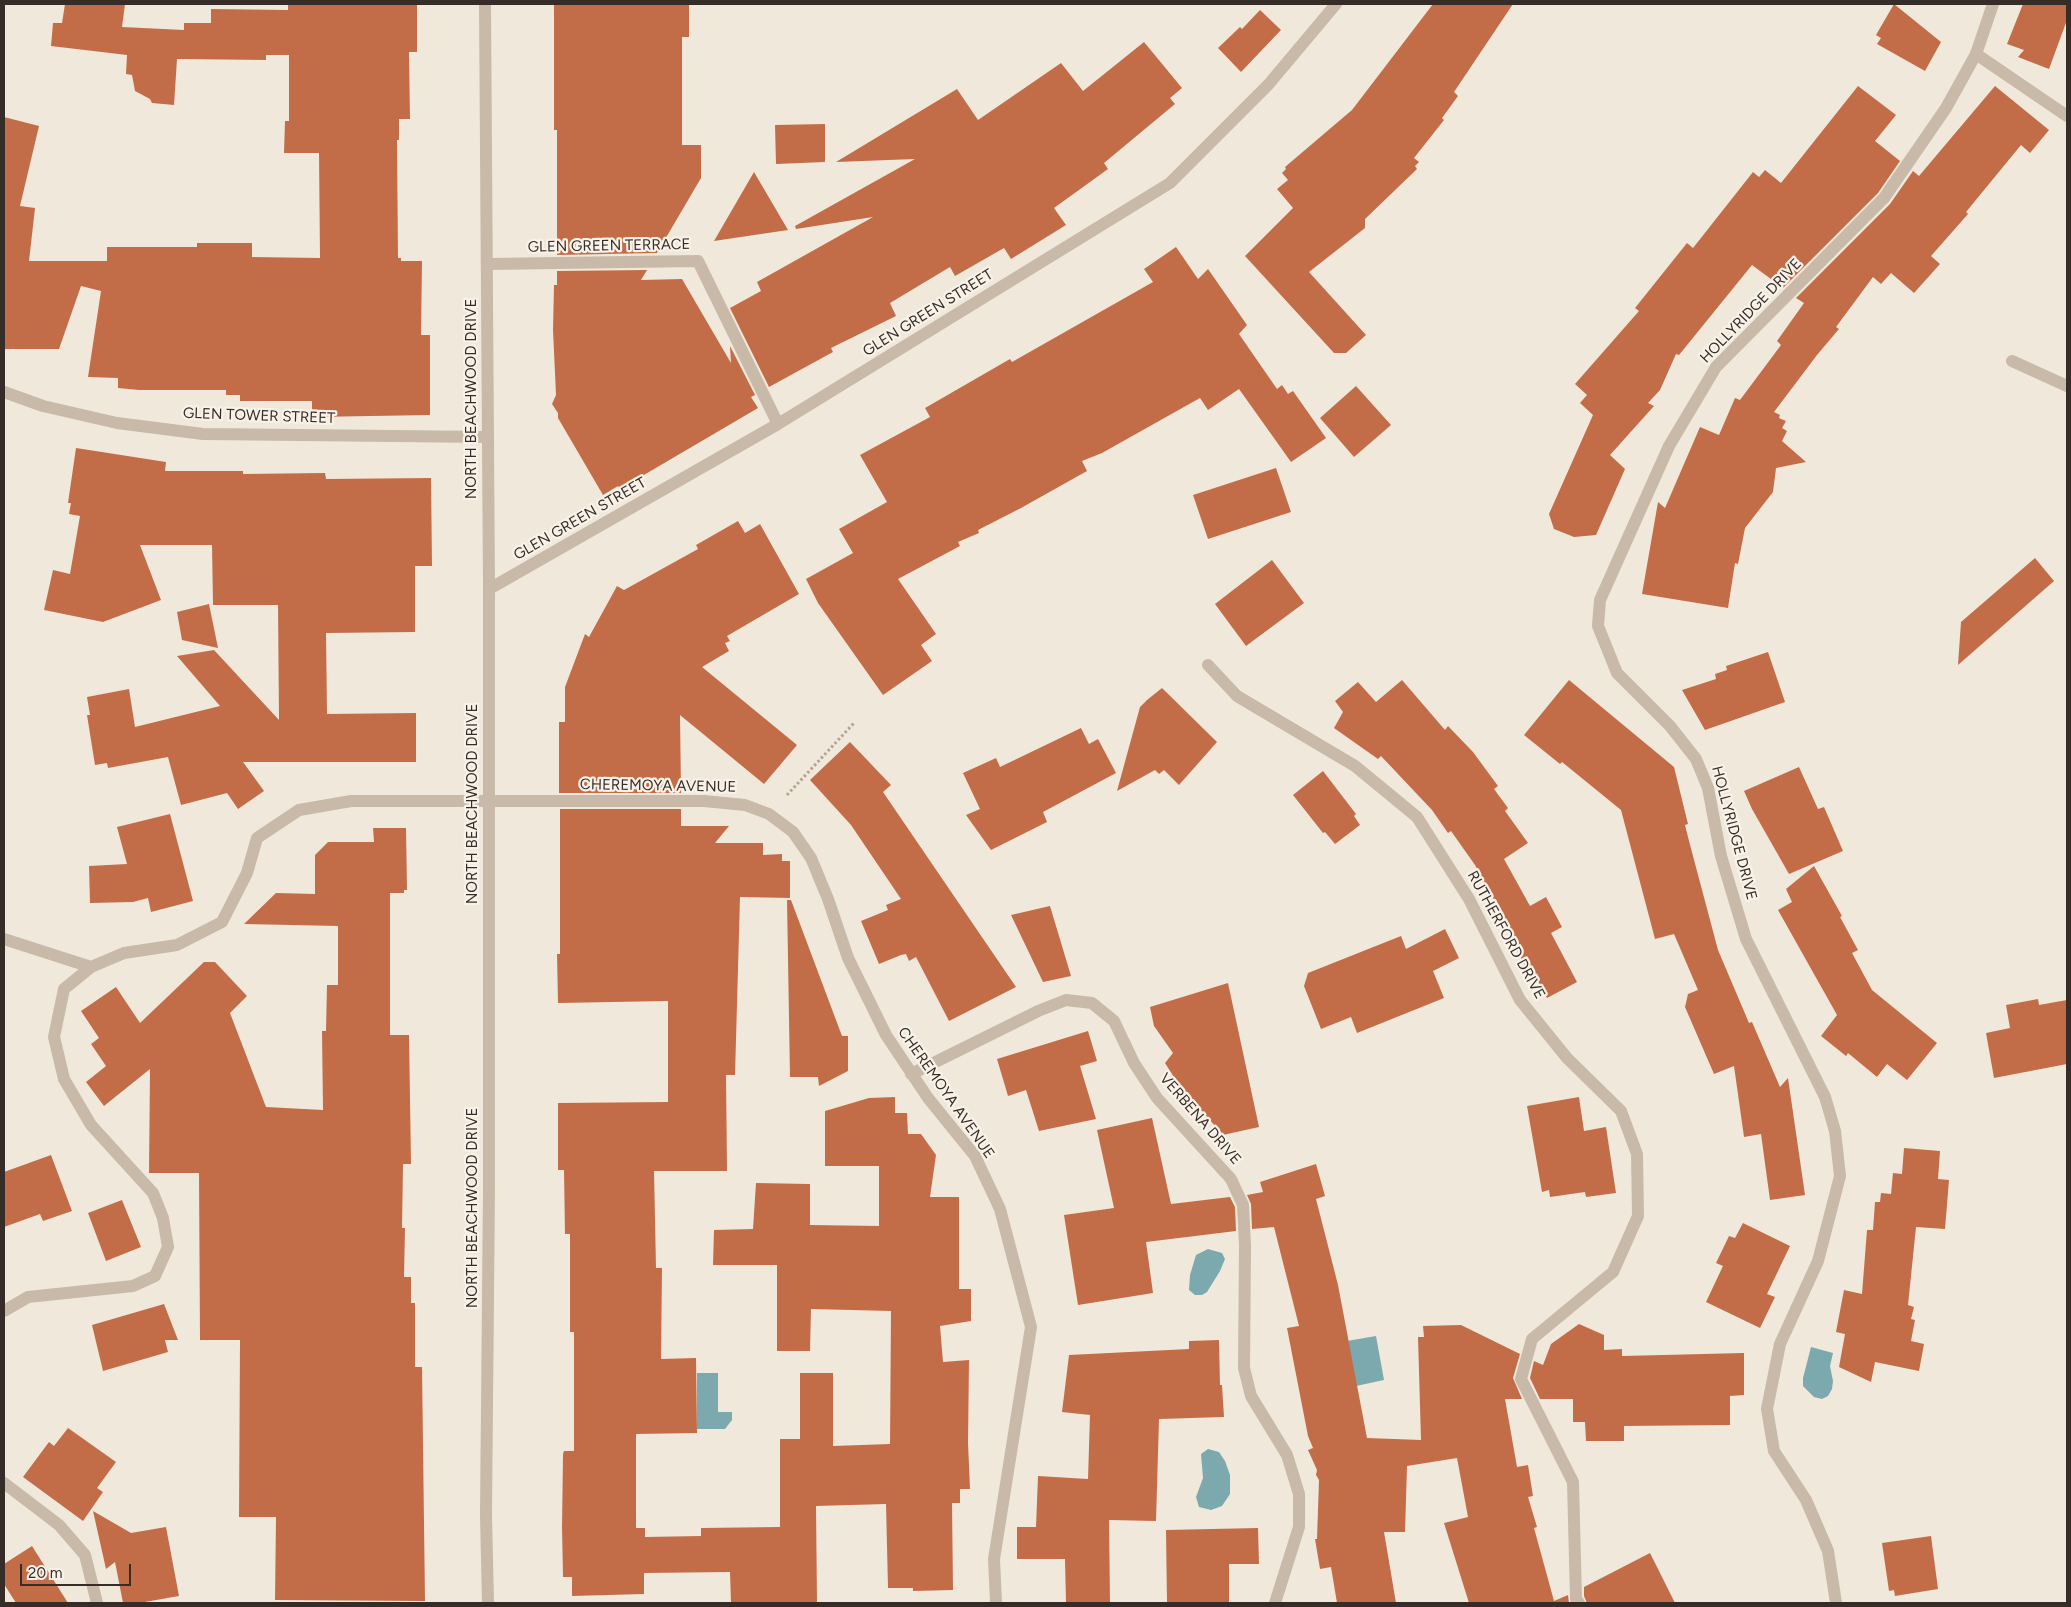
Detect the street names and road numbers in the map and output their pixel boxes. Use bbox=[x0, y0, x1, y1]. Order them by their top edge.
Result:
street label: GLEN GREEN TERRACE bbox=[527, 236, 691, 256]
street label: HOLLYRIDGE DRIVE bbox=[1697, 255, 1805, 367]
street label: GLEN GREEN STREET bbox=[860, 266, 996, 360]
street label: NORTH BEACHWOOD DRIVE bbox=[463, 299, 481, 499]
street label: GLEN TOWER STREET bbox=[182, 404, 336, 428]
street label: GLEN GREEN STREET bbox=[510, 474, 650, 564]
street label: NORTH BEACHWOOD DRIVE bbox=[464, 704, 482, 904]
street label: HOLLYRIDGE DRIVE bbox=[1707, 764, 1761, 902]
street label: CHEREMOYA AVENUE bbox=[580, 776, 736, 796]
street label: RUTHERFORD DRIVE bbox=[1463, 868, 1549, 1002]
street label: CHEREMOYA AVENUE bbox=[894, 1024, 998, 1162]
street label: VERBENA DRIVE bbox=[1155, 1070, 1245, 1168]
street label: NORTH BEACHWOOD DRIVE bbox=[464, 1108, 482, 1308]

